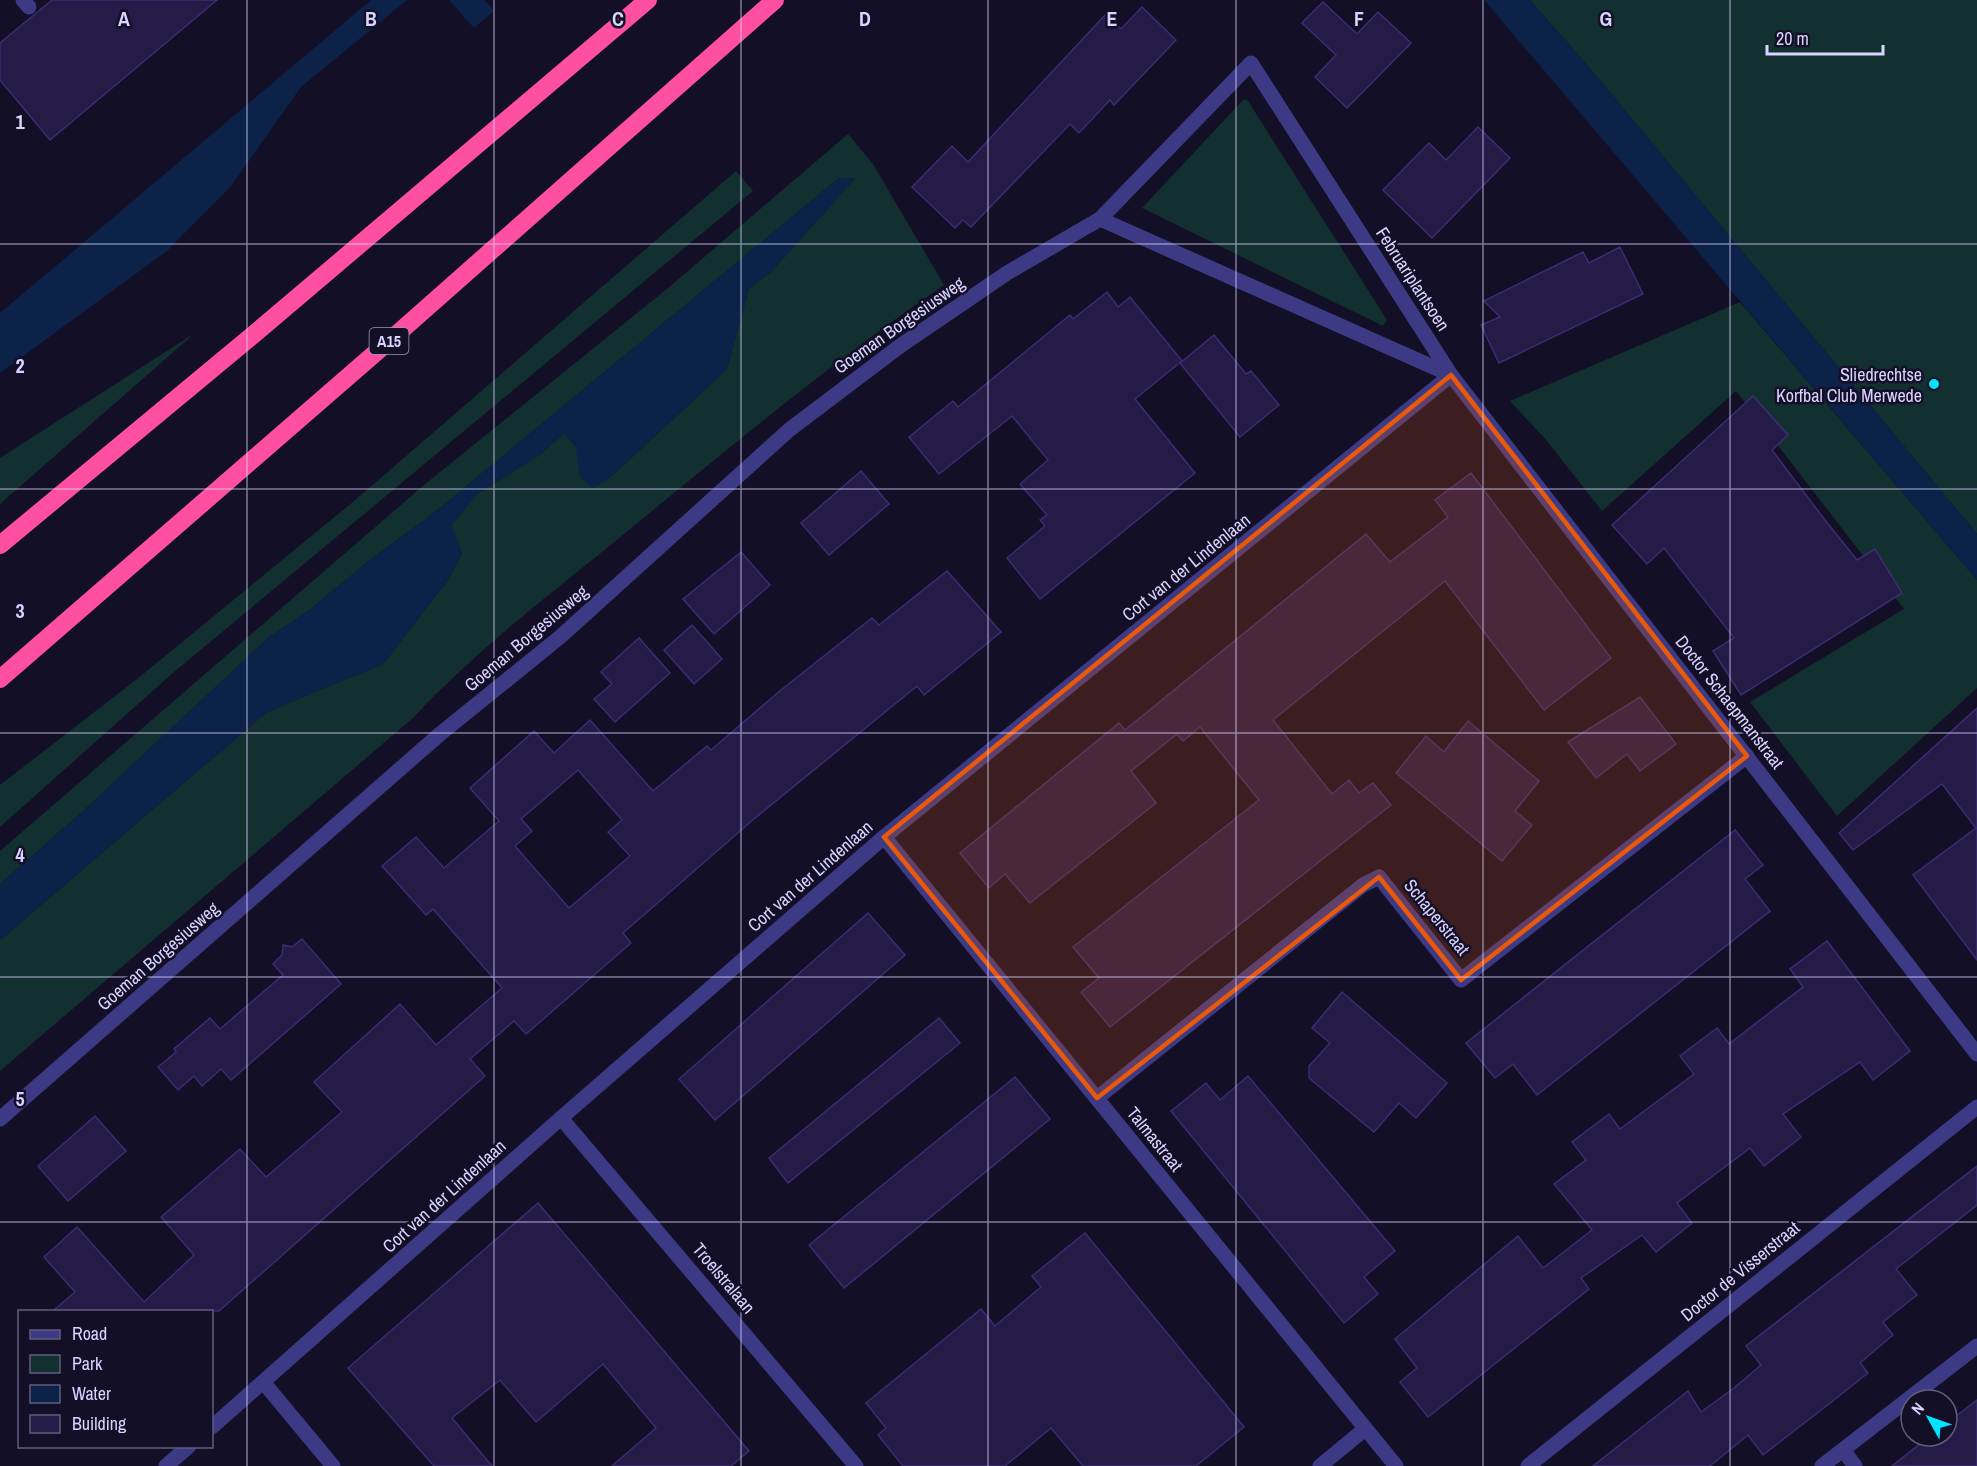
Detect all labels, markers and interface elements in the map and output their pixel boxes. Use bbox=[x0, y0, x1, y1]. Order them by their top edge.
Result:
text: A bbox=[118, 5, 130, 32]
text: B bbox=[365, 5, 377, 32]
text: C bbox=[612, 5, 624, 32]
text: D bbox=[859, 5, 871, 32]
text: E bbox=[1107, 5, 1118, 32]
text: F bbox=[1354, 5, 1364, 32]
text: G bbox=[1600, 5, 1612, 32]
scale bar bbox=[1767, 18, 1882, 56]
text: 20 m bbox=[1776, 26, 1809, 51]
text: 1 bbox=[15, 108, 25, 135]
street label: Februariplantsoen bbox=[1370, 222, 1456, 336]
street label: Goeman Borgesiusweg bbox=[829, 270, 970, 379]
road number: A15 bbox=[370, 328, 408, 354]
text: 2 bbox=[15, 352, 25, 379]
place label: Sliedrechtse Korfbal Club Merwede bbox=[1776, 362, 1922, 408]
marker: Sliedrechtse Korfbal Club Merwede bbox=[1927, 377, 1941, 391]
street label: Cort van der Lindenlaan bbox=[1117, 507, 1255, 627]
street label: Goeman Borgesiusweg bbox=[459, 578, 594, 697]
text: 3 bbox=[15, 597, 25, 624]
street label: Doctor Schaepmanstraat bbox=[1670, 630, 1790, 774]
street label: Cort van der Lindenlaan bbox=[742, 815, 878, 937]
text: 4 bbox=[15, 841, 25, 868]
street label: Schaperstraat bbox=[1398, 873, 1476, 961]
street label: Goeman Borgesiusweg bbox=[92, 895, 225, 1016]
text: 5 bbox=[15, 1085, 25, 1112]
street label: Talmastraat bbox=[1121, 1101, 1189, 1177]
street label: Cort van der Lindenlaan bbox=[377, 1134, 511, 1258]
street label: Doctor de Visserstraat bbox=[1675, 1215, 1805, 1327]
street label: Troelstralaan bbox=[687, 1237, 761, 1319]
legend bbox=[18, 1310, 213, 1448]
text: Road bbox=[72, 1321, 107, 1346]
text: Park bbox=[72, 1351, 103, 1376]
text: Water bbox=[72, 1381, 111, 1406]
north arrow bbox=[1899, 1388, 1959, 1448]
text: N bbox=[1906, 1398, 1929, 1419]
text: Building bbox=[72, 1411, 127, 1436]

